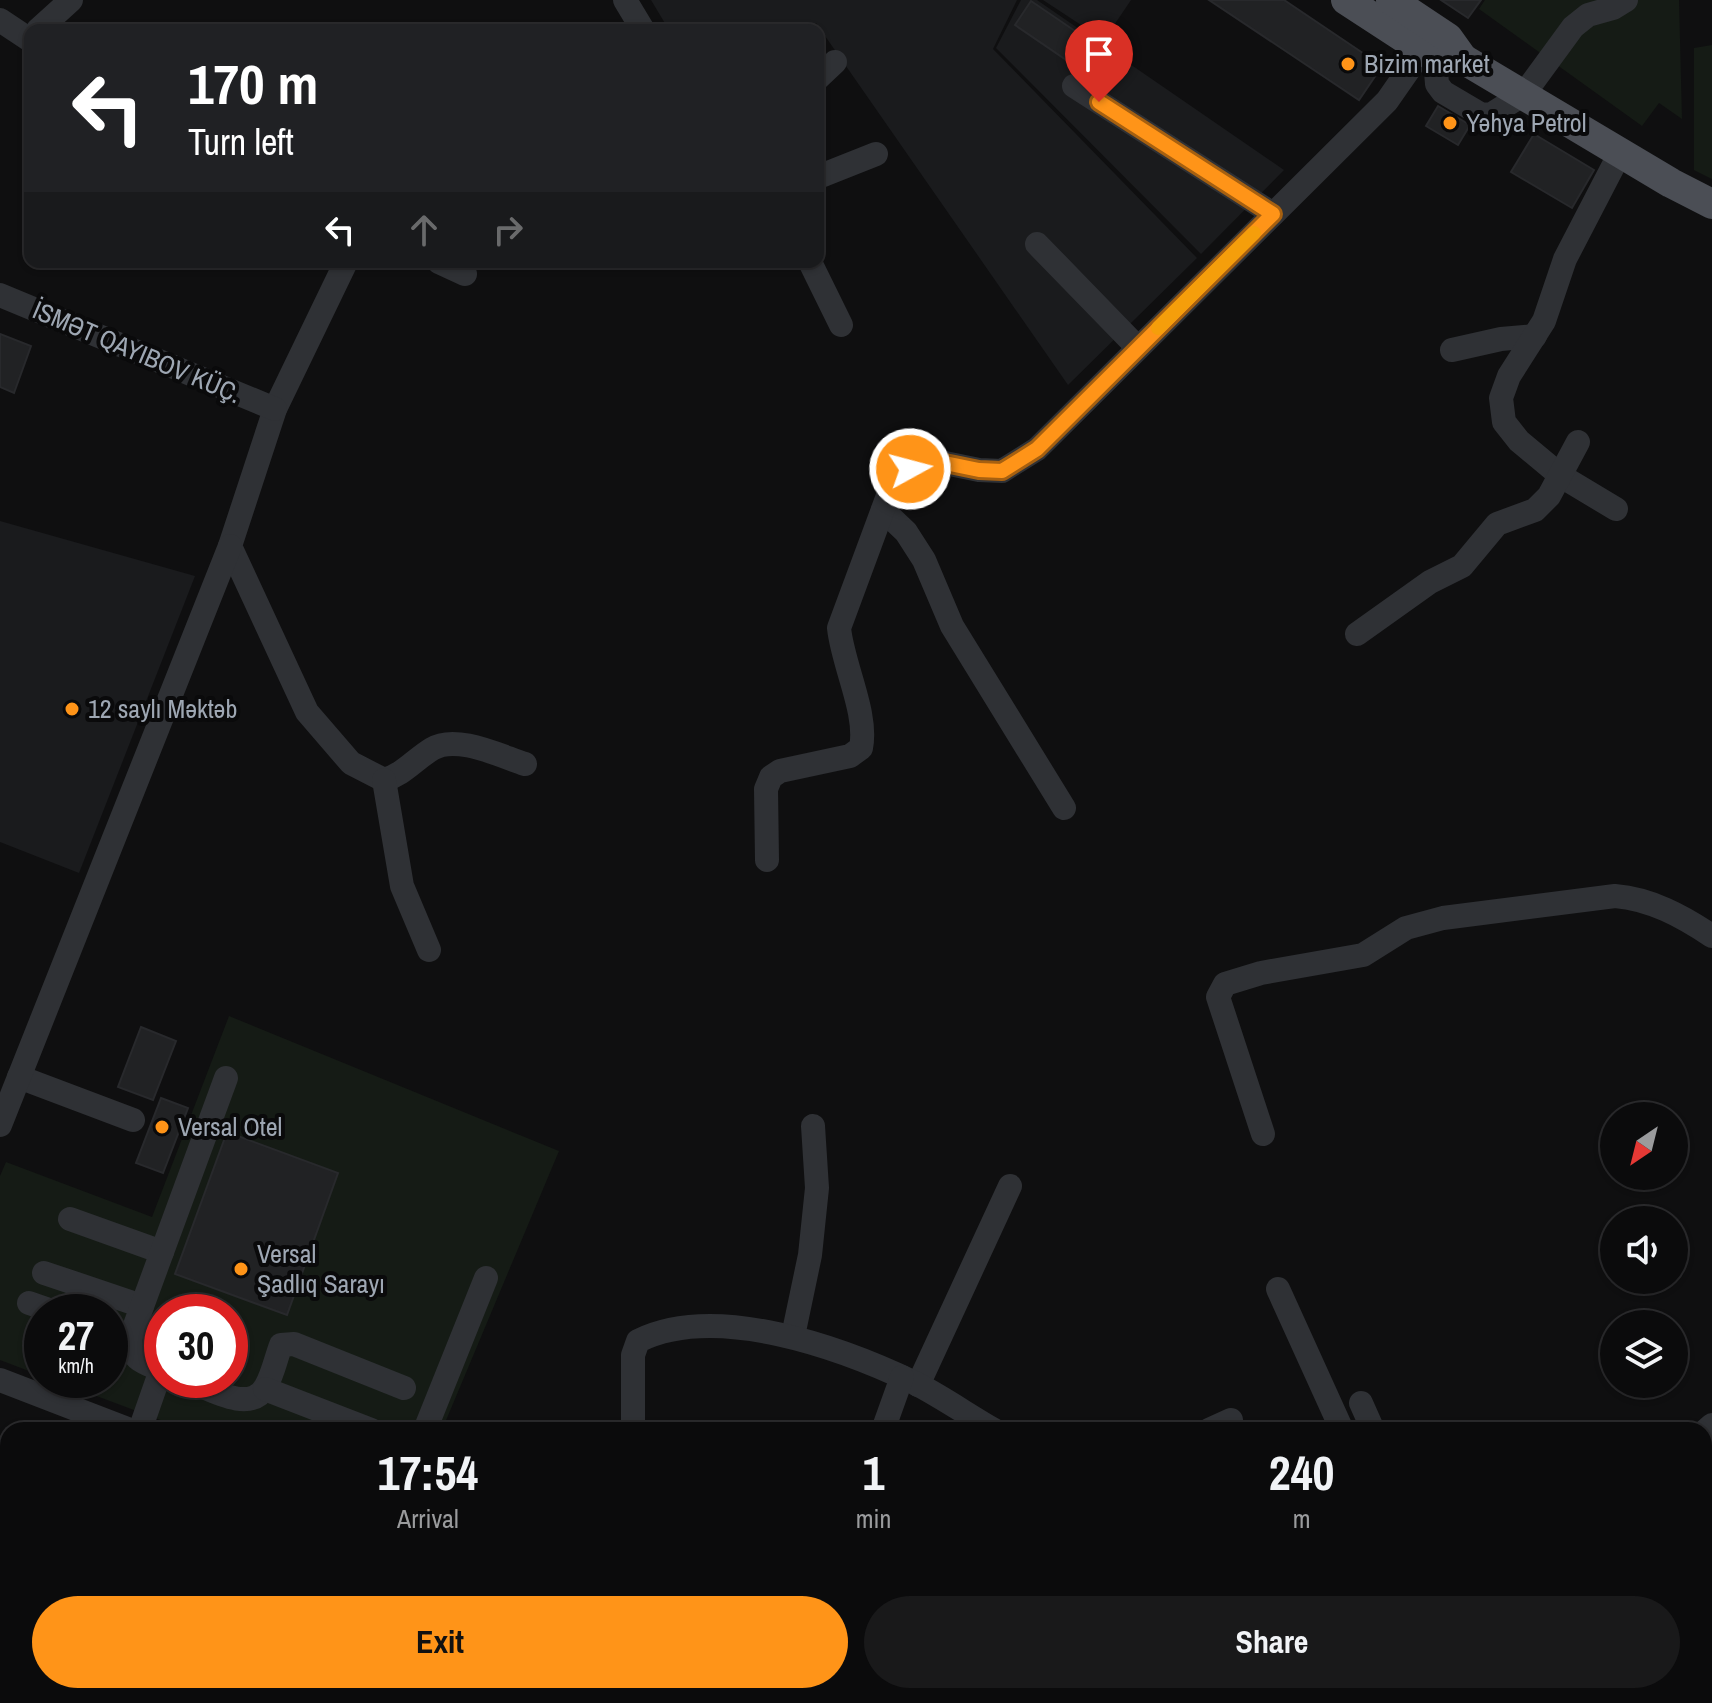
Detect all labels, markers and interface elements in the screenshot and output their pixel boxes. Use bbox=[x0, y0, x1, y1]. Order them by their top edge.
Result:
pin bbox=[1065, 20, 1133, 102]
icon: arrive bbox=[1077, 32, 1121, 76]
text: 170 m bbox=[188, 46, 318, 121]
place label: Bizim market bbox=[1364, 46, 1490, 81]
marker: Bizim market bbox=[1339, 55, 1357, 73]
icon: left bbox=[56, 56, 160, 160]
place label: Yəhya Petrol bbox=[1466, 105, 1586, 140]
marker: Yəhya Petrol bbox=[1441, 114, 1459, 132]
text: Turn left bbox=[188, 118, 294, 166]
icon: left bbox=[318, 208, 362, 252]
icon: ahead bbox=[402, 208, 446, 252]
icon: right bbox=[486, 208, 530, 252]
street label: İSMƏT QAYIBOV KÜÇ. bbox=[28, 292, 247, 411]
position arrow bbox=[868, 427, 952, 511]
place label: 12 saylı Məktəb bbox=[88, 691, 237, 726]
marker: 12 saylı Məktəb bbox=[63, 700, 81, 718]
north arrow bbox=[1600, 1102, 1688, 1190]
map controls bbox=[1600, 1102, 1688, 1398]
place label: Versal Otel bbox=[178, 1109, 282, 1144]
marker: Versal Otel bbox=[153, 1118, 171, 1136]
button: sound bbox=[1600, 1206, 1688, 1294]
place label: Versal Şadlıq Sarayı bbox=[257, 1236, 385, 1301]
marker: Versal Şadlıq Sarayı bbox=[232, 1260, 250, 1278]
speed limit sign: 30 bbox=[144, 1294, 248, 1398]
text: 27 bbox=[58, 1309, 94, 1362]
button: layers bbox=[1600, 1310, 1688, 1398]
text: km/h bbox=[58, 1352, 94, 1379]
text: 17:54 bbox=[378, 1440, 478, 1505]
text: 1 bbox=[863, 1440, 884, 1505]
text: 240 bbox=[1269, 1440, 1334, 1505]
text: Arrival bbox=[397, 1501, 459, 1536]
text: min bbox=[856, 1501, 891, 1536]
text: m bbox=[1293, 1501, 1311, 1536]
button: Exit bbox=[32, 1596, 848, 1688]
button: Share bbox=[864, 1596, 1680, 1688]

